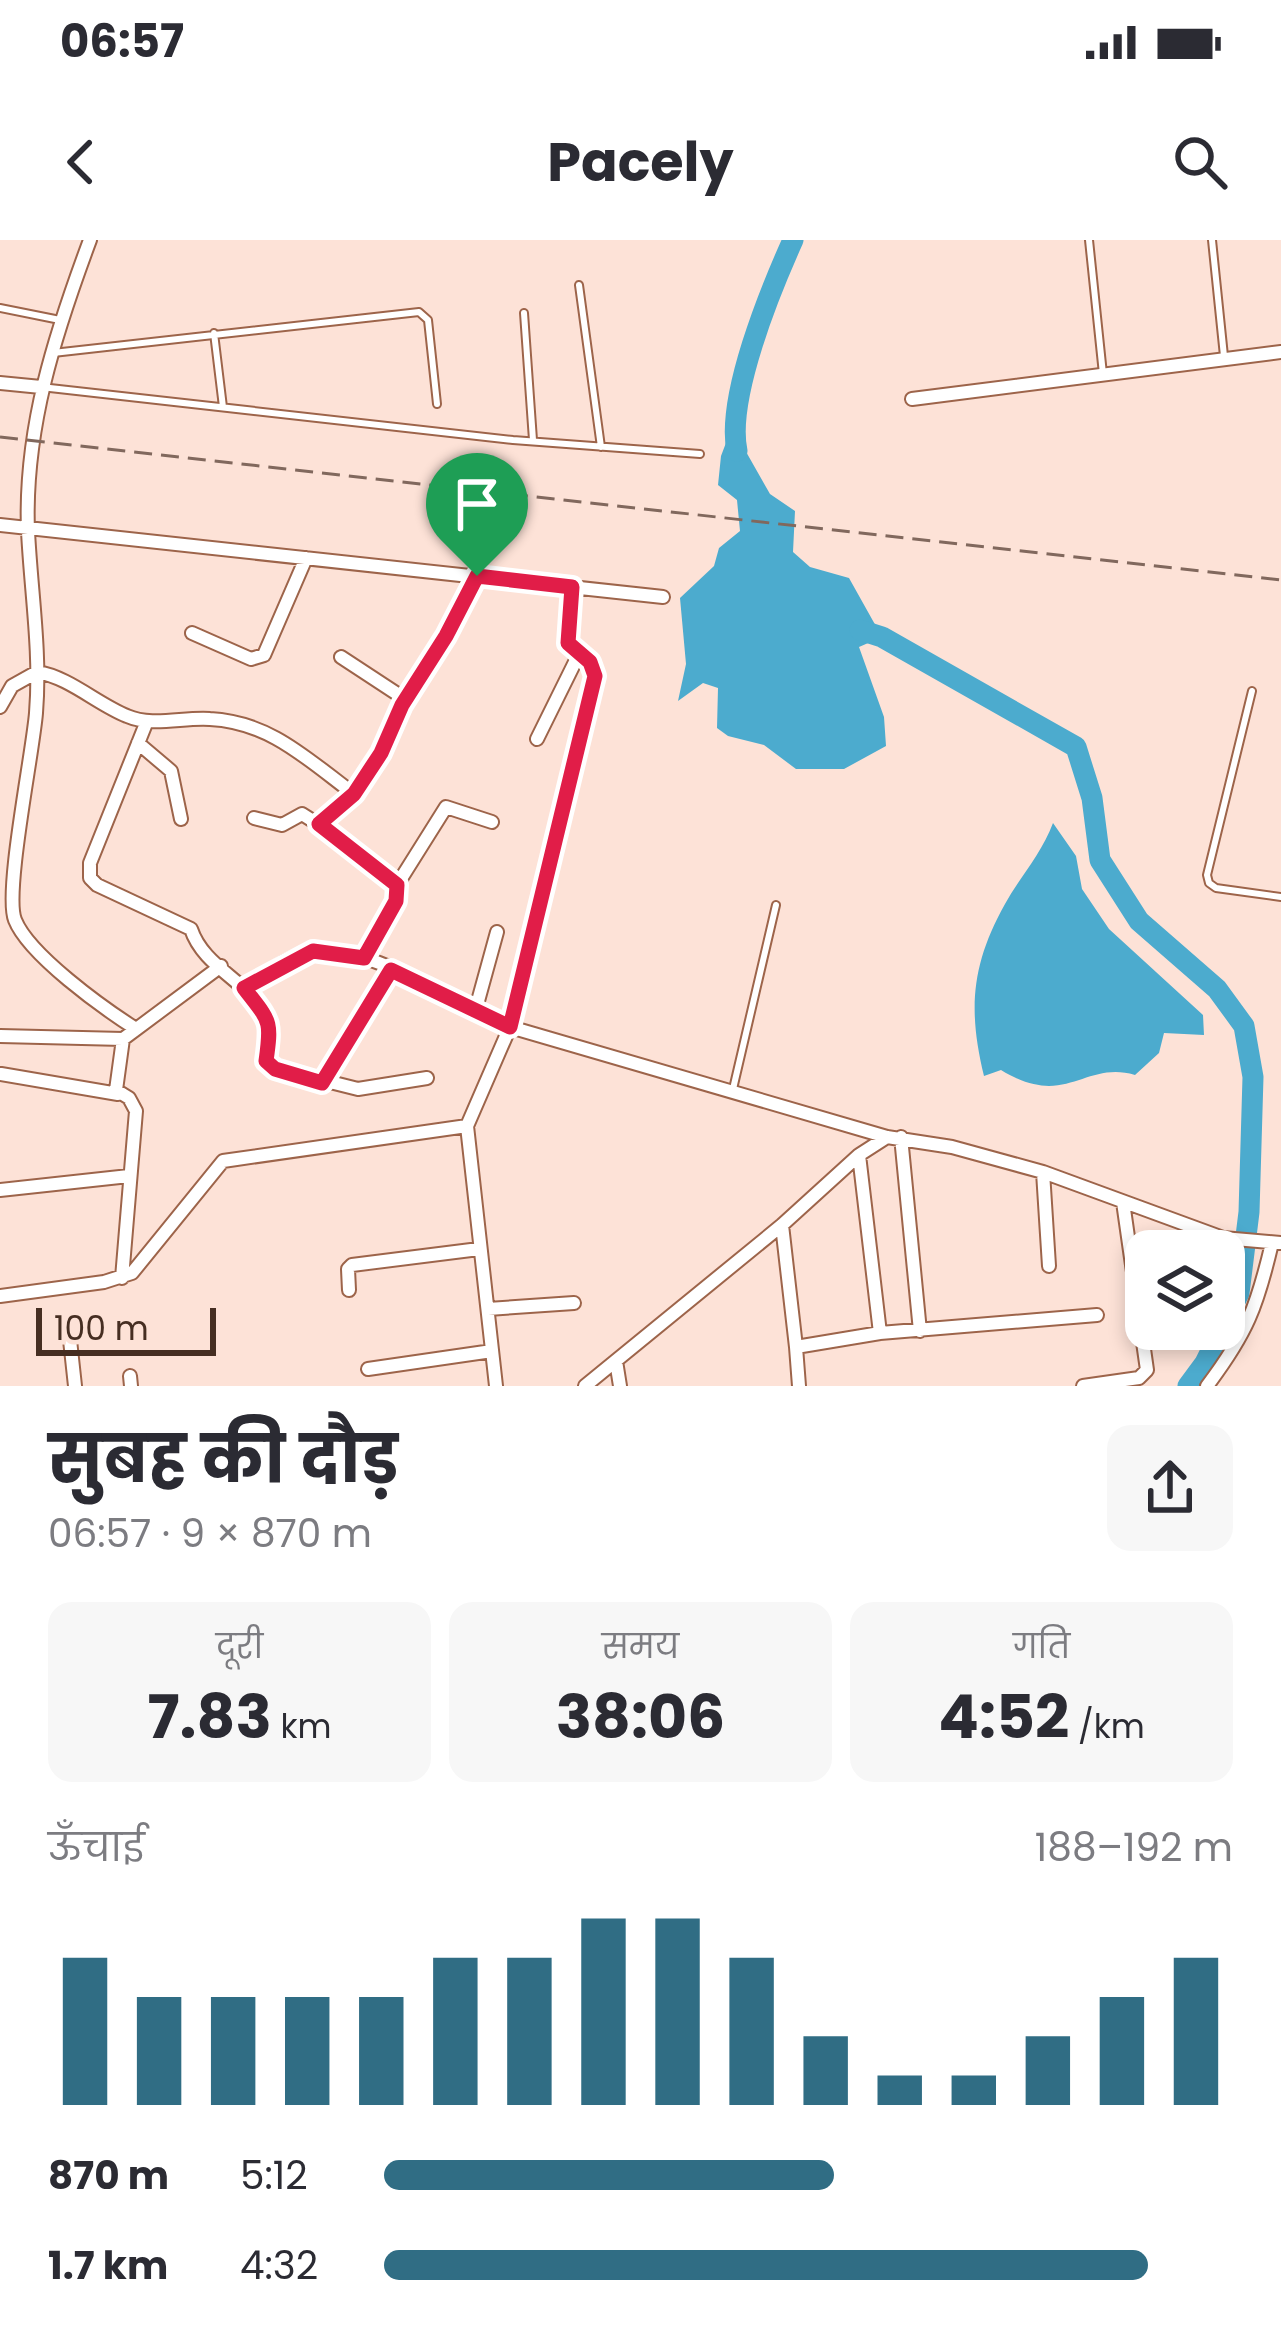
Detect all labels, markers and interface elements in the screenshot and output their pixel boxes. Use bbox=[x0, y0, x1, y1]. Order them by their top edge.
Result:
text: 06:57 bbox=[60, 10, 184, 73]
text: Pacely bbox=[547, 124, 734, 200]
icon: back bbox=[48, 129, 114, 195]
icon: search bbox=[1167, 129, 1233, 195]
pin bbox=[426, 453, 528, 576]
icon: arrive bbox=[444, 471, 510, 537]
map controls bbox=[1125, 1230, 1245, 1350]
button: layers bbox=[1125, 1230, 1245, 1350]
scale bar bbox=[36, 1302, 216, 1355]
text: 100 m bbox=[54, 1305, 149, 1352]
text: सुबह की दौड़ bbox=[48, 1413, 398, 1505]
button: share bbox=[1107, 1425, 1233, 1551]
text: 06:57 · 9 × 870 m bbox=[48, 1506, 372, 1561]
text: दूरी bbox=[216, 1623, 263, 1670]
text: समय bbox=[602, 1623, 679, 1670]
text: गति bbox=[1013, 1623, 1070, 1670]
text: 7.83 bbox=[148, 1675, 272, 1759]
text: 38:06 bbox=[556, 1675, 725, 1759]
text: 4:52 bbox=[938, 1675, 1069, 1759]
text: km bbox=[272, 1703, 332, 1750]
text: /km bbox=[1069, 1703, 1145, 1750]
text: ऊँचाई bbox=[48, 1820, 145, 1875]
text: 188–192 m bbox=[1035, 1820, 1233, 1875]
text: 870 m bbox=[48, 2148, 169, 2203]
text: 5:12 bbox=[240, 2148, 308, 2203]
text: 1.7 km bbox=[48, 2238, 168, 2293]
text: 4:32 bbox=[240, 2238, 318, 2293]

